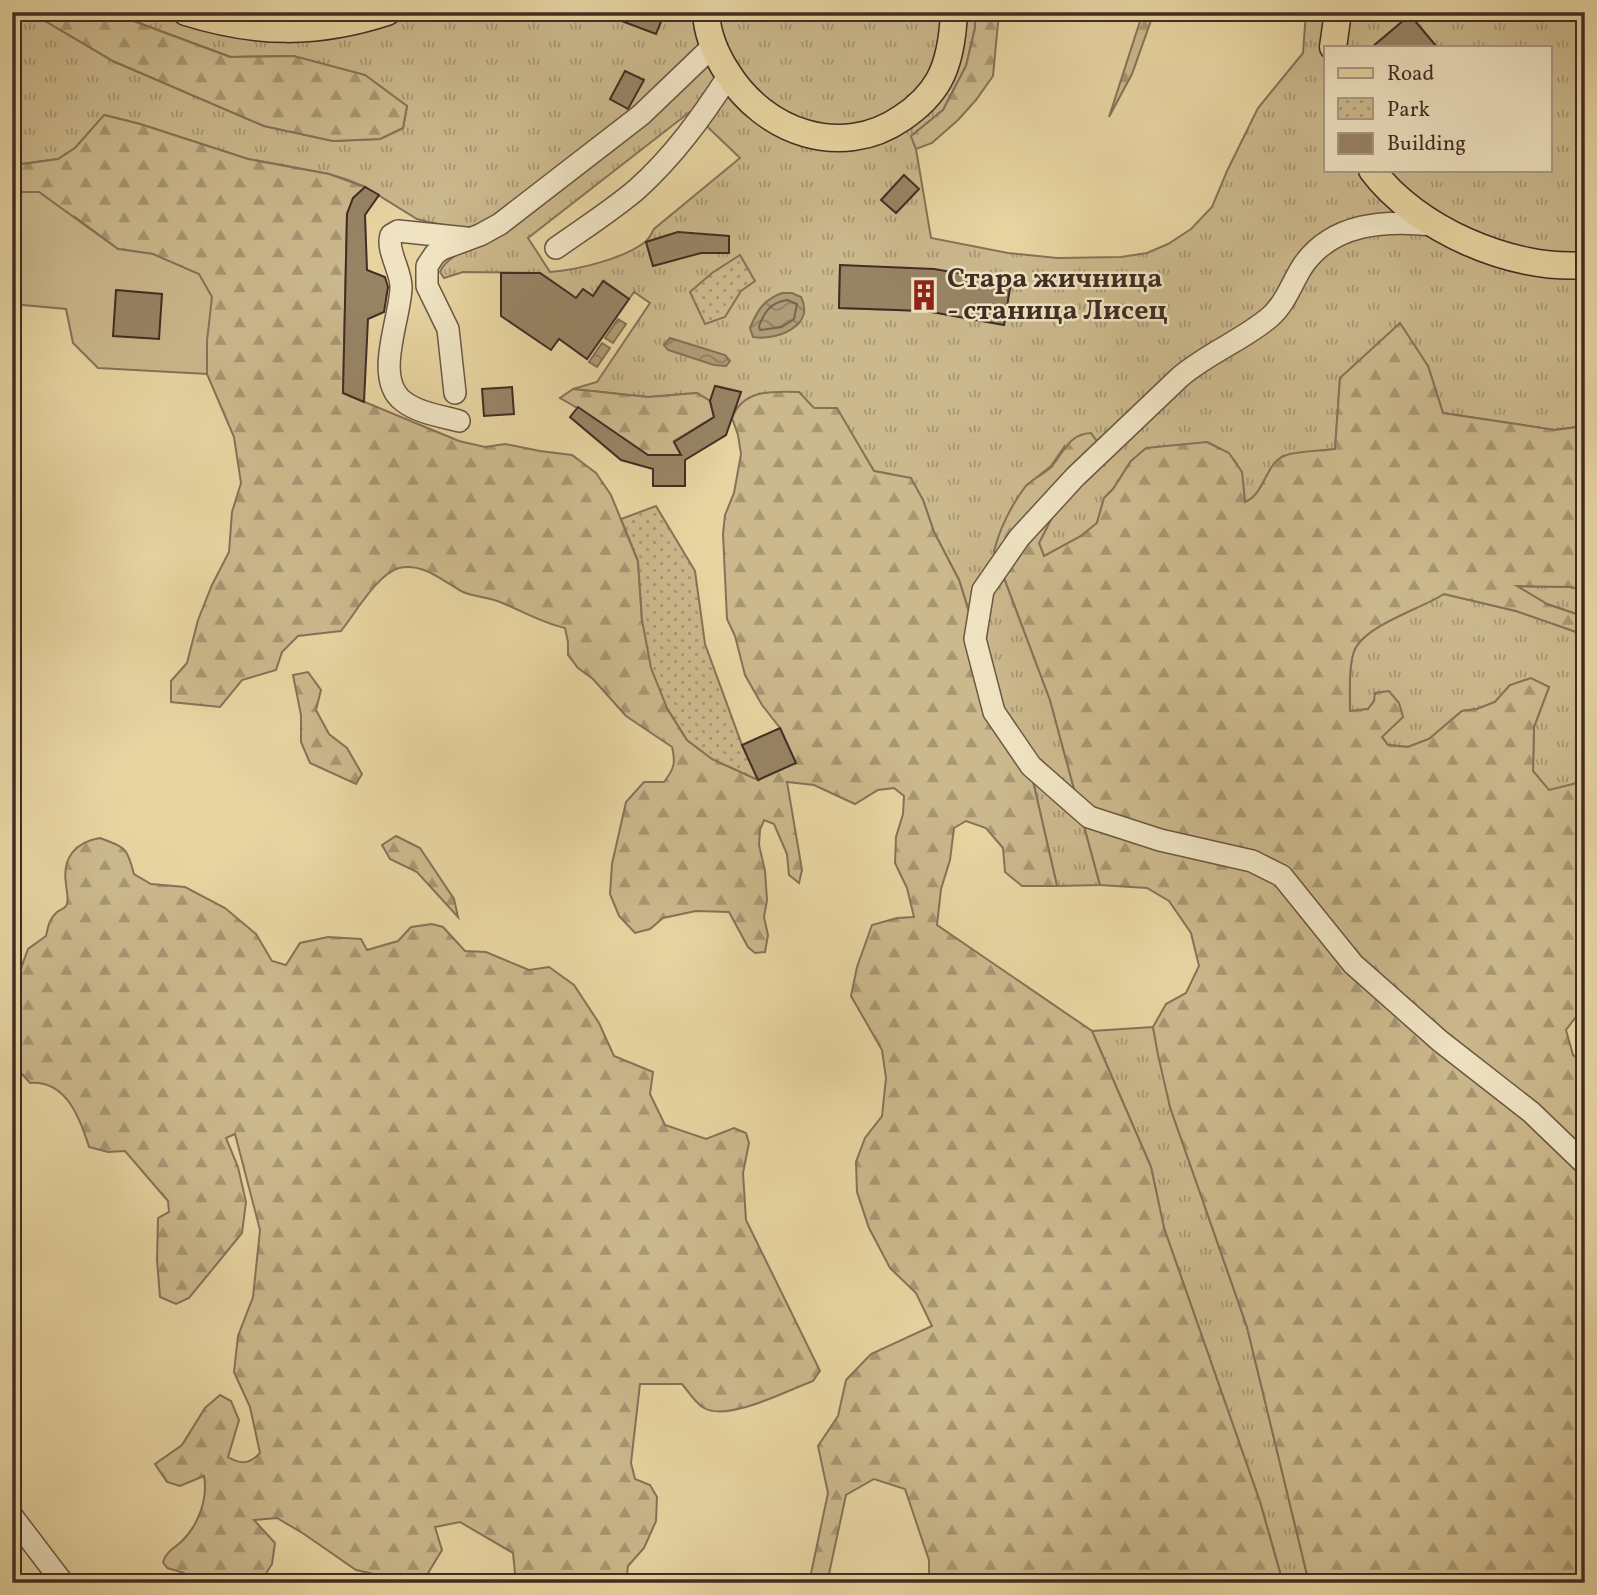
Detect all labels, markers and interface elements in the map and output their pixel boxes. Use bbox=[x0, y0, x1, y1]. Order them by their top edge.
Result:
legend bbox=[1324, 46, 1552, 172]
text: Road bbox=[1387, 60, 1434, 89]
text: Park bbox=[1387, 96, 1430, 125]
text: Building bbox=[1387, 130, 1466, 159]
place label: Стара жичница - станица Лисец bbox=[947, 260, 1168, 331]
building icon: Стара жичница - станица Лисец bbox=[907, 278, 941, 312]

